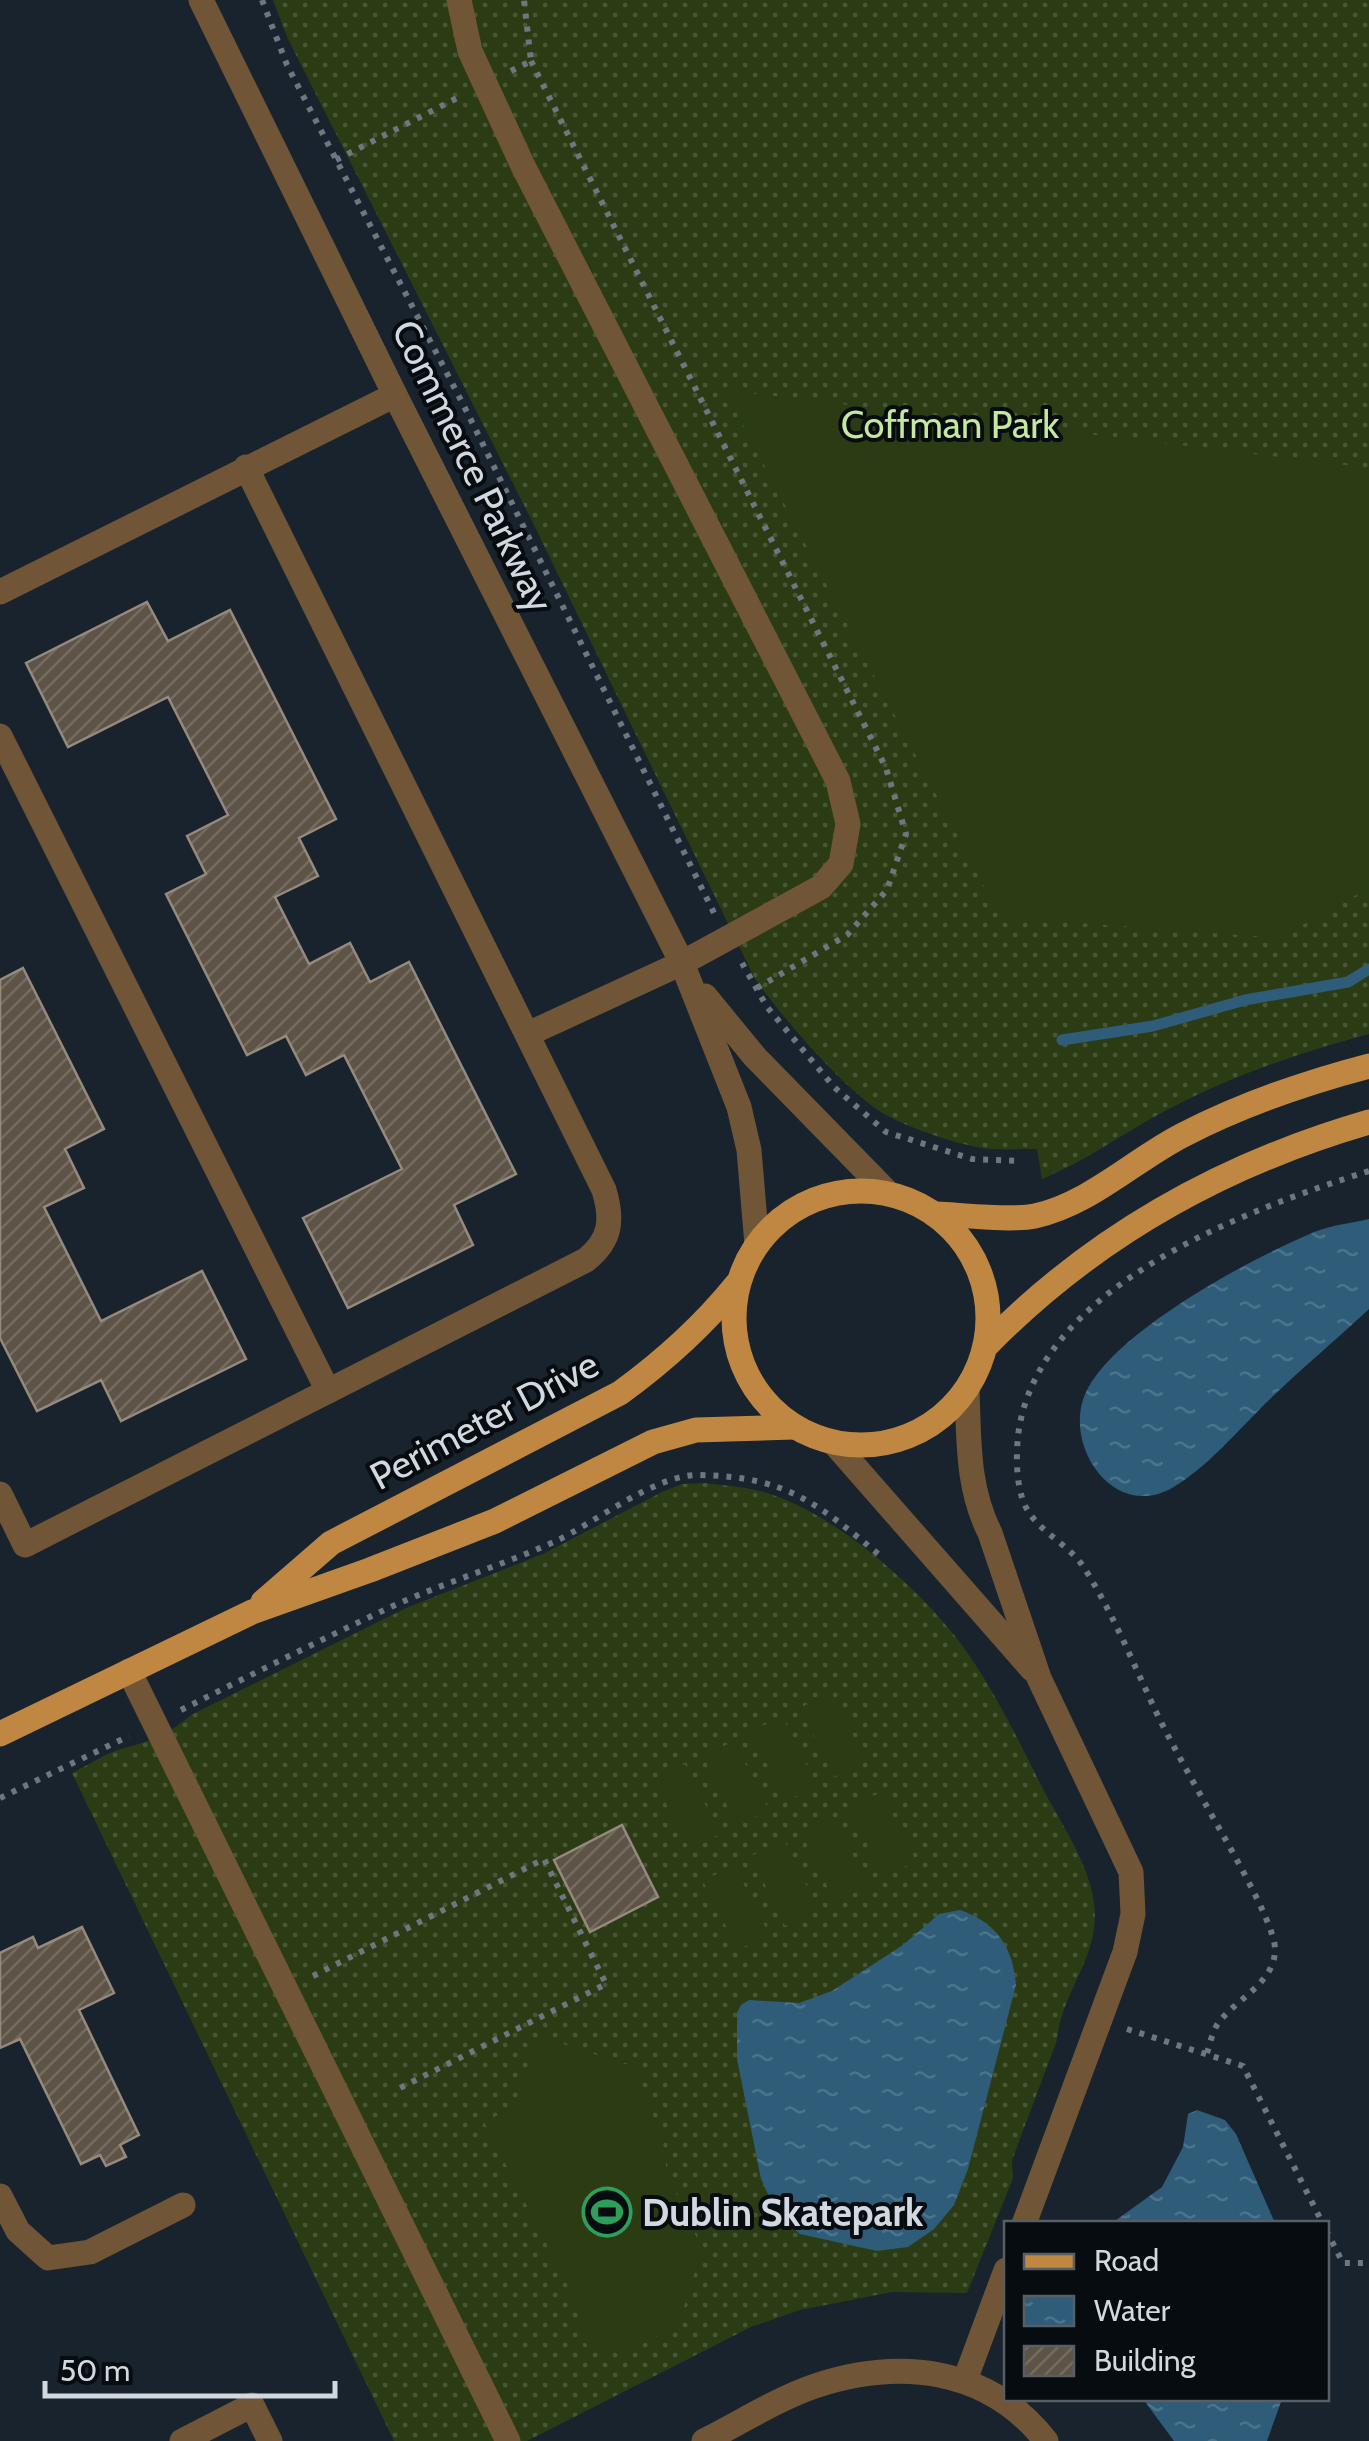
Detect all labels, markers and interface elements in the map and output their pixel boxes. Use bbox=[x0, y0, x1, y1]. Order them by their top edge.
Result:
street label: Commerce Parkway bbox=[382, 312, 564, 620]
park label: Coffman Park bbox=[841, 401, 1059, 448]
street label: Perimeter Drive bbox=[362, 1340, 606, 1500]
sports icon: Dublin Skatepark bbox=[581, 2186, 633, 2238]
place label: Dublin Skatepark bbox=[642, 2189, 924, 2236]
legend bbox=[1004, 2221, 1329, 2401]
text: Road bbox=[1094, 2242, 1159, 2279]
text: Water bbox=[1094, 2292, 1171, 2329]
scale bar bbox=[45, 2336, 335, 2398]
text: Building bbox=[1094, 2342, 1197, 2379]
text: 50 m bbox=[60, 2352, 130, 2389]

